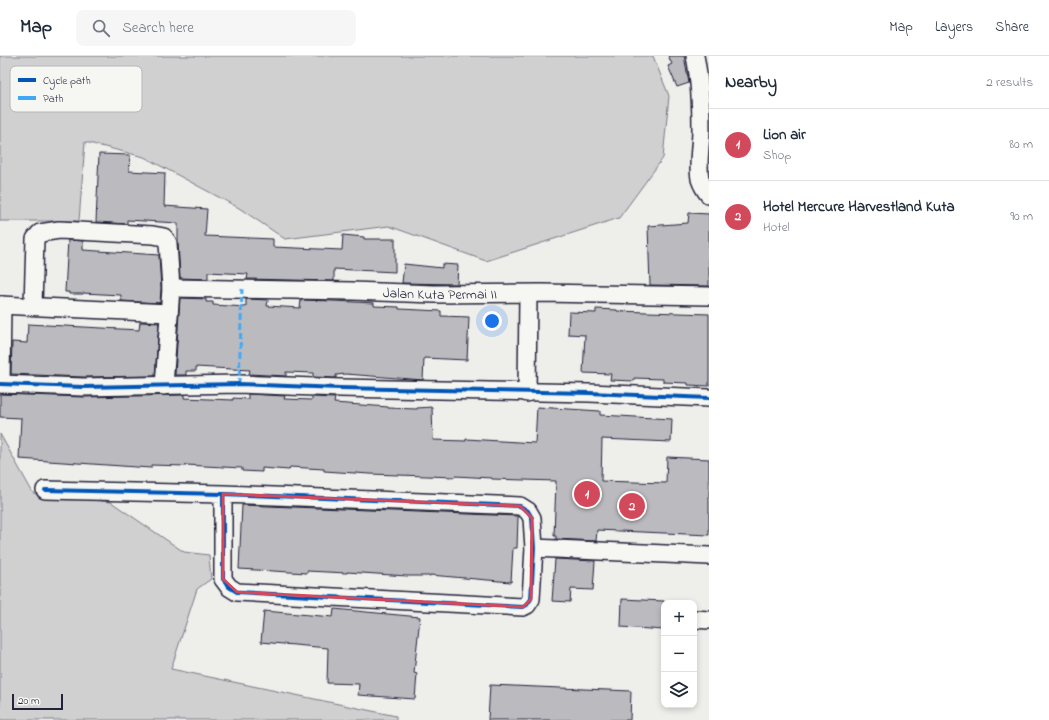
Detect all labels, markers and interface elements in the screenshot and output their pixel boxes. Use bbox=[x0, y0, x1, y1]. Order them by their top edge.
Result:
search box bbox=[76, 10, 356, 46]
text: Map bbox=[20, 14, 52, 41]
icon: search bbox=[90, 17, 112, 39]
text: Search here bbox=[122, 17, 194, 39]
text: Map bbox=[889, 17, 913, 38]
text: Layers bbox=[935, 17, 973, 38]
text: Share bbox=[995, 17, 1029, 38]
legend bbox=[10, 66, 142, 112]
text: Nearby bbox=[725, 70, 777, 95]
text: Cycle path bbox=[43, 73, 91, 90]
text: 2 results bbox=[986, 73, 1033, 92]
text: Path bbox=[43, 91, 64, 107]
text: Lion air bbox=[763, 124, 806, 146]
text: 1 bbox=[736, 135, 740, 154]
text: 80 m bbox=[1009, 135, 1033, 154]
text: Shop bbox=[763, 146, 791, 165]
text: Hotel Mercure Harvestland Kuta bbox=[763, 196, 955, 218]
text: 2 bbox=[735, 207, 741, 226]
text: 90 m bbox=[1010, 207, 1033, 226]
text: Hotel bbox=[763, 218, 790, 237]
street label: Jalan Kuta Permai II bbox=[382, 283, 497, 306]
your location bbox=[482, 311, 502, 331]
pin: 1 bbox=[574, 479, 600, 509]
pin: 2 bbox=[619, 491, 645, 521]
map controls bbox=[661, 600, 697, 708]
button: + bbox=[661, 600, 697, 636]
button: − bbox=[661, 636, 697, 672]
button: layers bbox=[661, 672, 697, 708]
scale bar bbox=[12, 692, 63, 711]
text: 20 m bbox=[18, 693, 40, 709]

